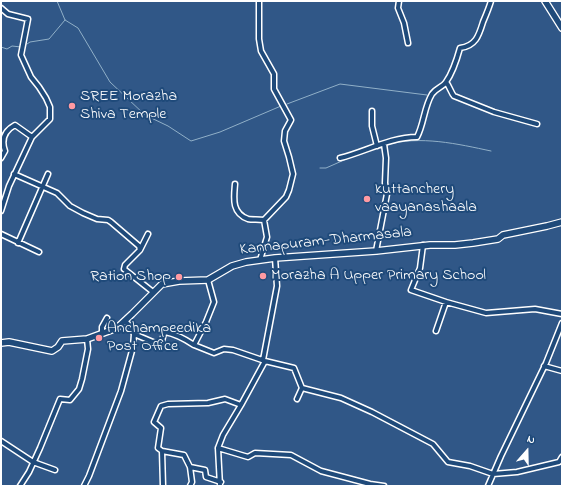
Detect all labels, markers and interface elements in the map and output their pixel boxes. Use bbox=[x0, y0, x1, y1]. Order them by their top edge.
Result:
place label: SREE Morazha Shiva Temple bbox=[80, 87, 177, 125]
marker: SREE Morazha Shiva Temple bbox=[67, 101, 77, 111]
place label: kuttanchery vaayanashaala bbox=[375, 180, 477, 218]
marker: kuttanchery vaayanashaala bbox=[362, 194, 372, 204]
street label: Kannapuram-Dharmasala bbox=[239, 223, 413, 261]
place label: Morazha A Upper Primary School bbox=[271, 266, 486, 286]
place label: Ration Shop bbox=[90, 267, 171, 287]
marker: Morazha A Upper Primary School bbox=[258, 271, 268, 281]
marker: Ration Shop bbox=[174, 272, 184, 282]
place label: Anchampeedika Post Office bbox=[107, 319, 211, 357]
marker: Anchampeedika Post Office bbox=[94, 333, 104, 343]
north arrow bbox=[507, 431, 547, 471]
text: N bbox=[525, 431, 537, 449]

